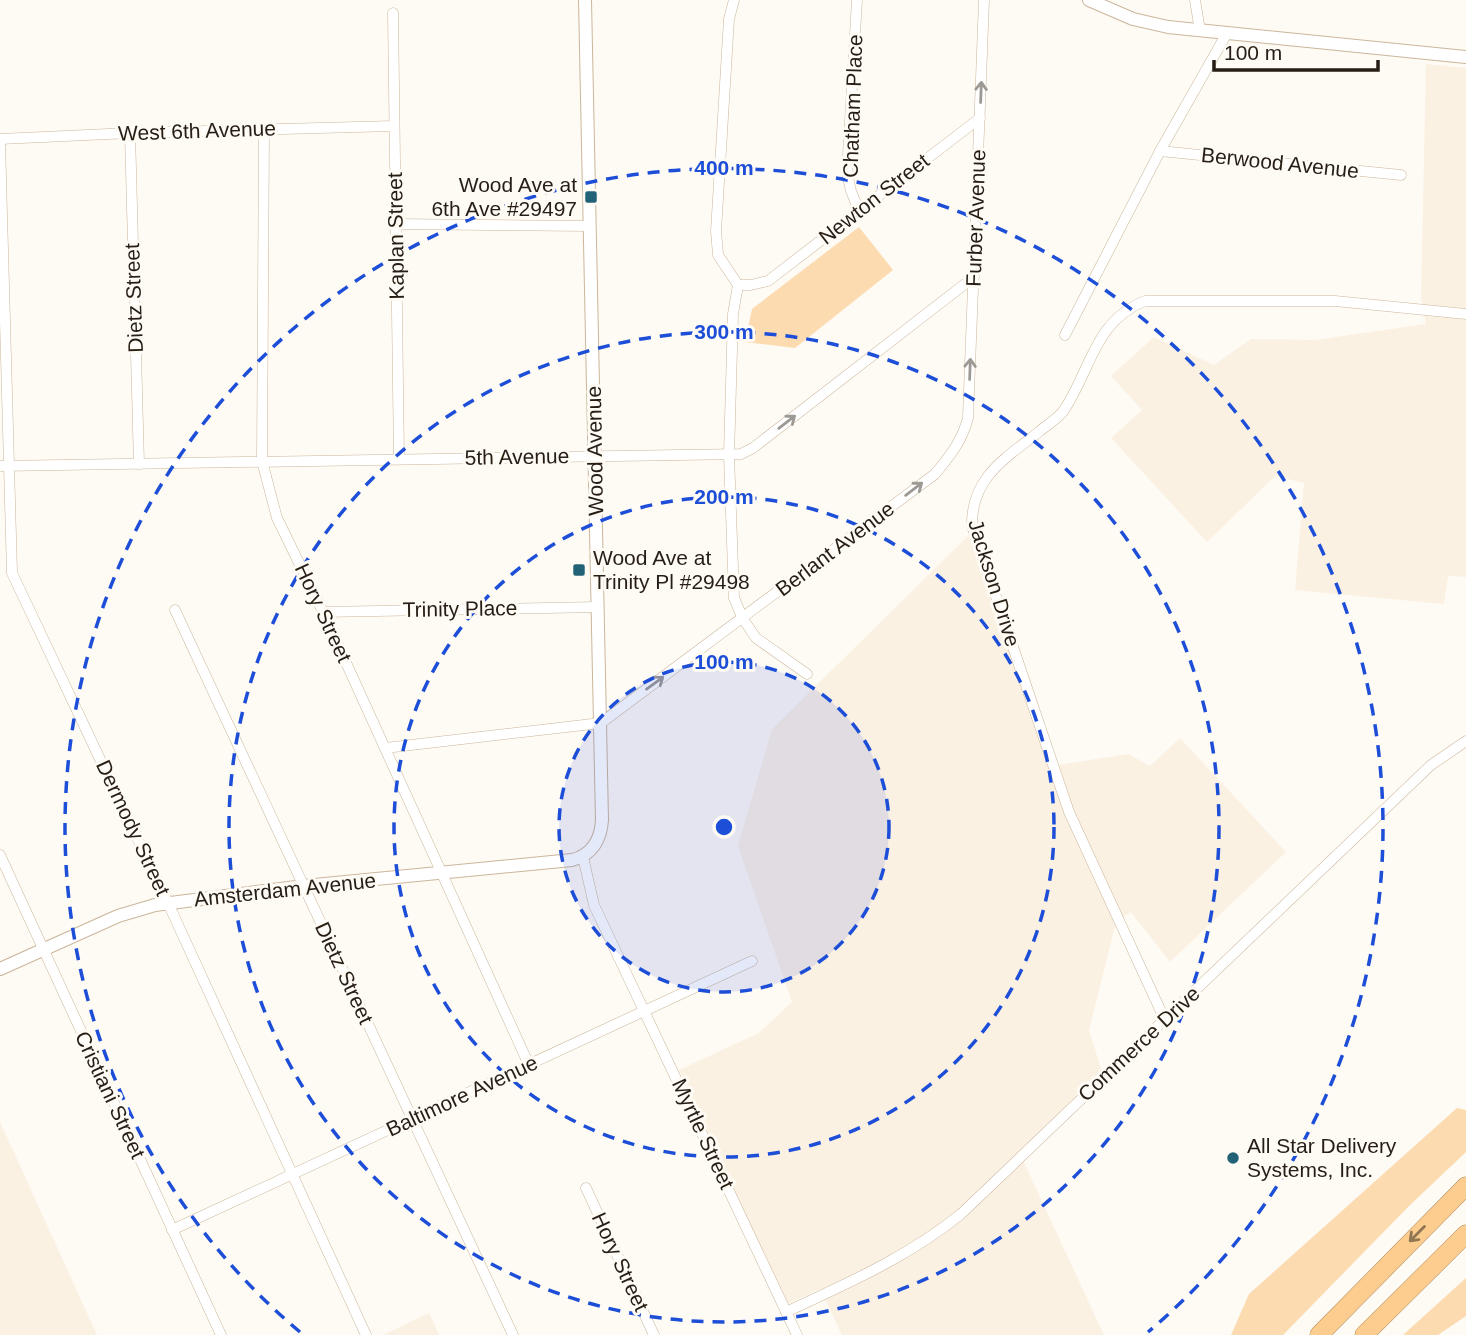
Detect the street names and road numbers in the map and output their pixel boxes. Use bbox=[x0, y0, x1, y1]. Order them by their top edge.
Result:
street label: Chatham Place bbox=[839, 34, 866, 178]
street label: West 6th Avenue bbox=[118, 116, 276, 145]
street label: Berwood Avenue bbox=[1200, 143, 1360, 182]
street label: Newton Street bbox=[814, 148, 933, 249]
street label: Furber Avenue bbox=[962, 149, 989, 287]
street label: Kaplan Street bbox=[383, 172, 408, 300]
street label: Dietz Street bbox=[120, 243, 147, 353]
street label: Wood Avenue bbox=[582, 386, 607, 516]
street label: 5th Avenue bbox=[464, 444, 570, 469]
street label: Berlant Avenue bbox=[771, 497, 898, 601]
street label: Jackson Drive bbox=[964, 516, 1025, 649]
street label: Hory Street bbox=[291, 560, 356, 666]
street label: Trinity Place bbox=[402, 596, 518, 621]
street label: Dermody Street bbox=[92, 756, 175, 899]
street label: Amsterdam Avenue bbox=[193, 869, 377, 910]
street label: Dietz Street bbox=[311, 918, 378, 1028]
street label: Commerce Drive bbox=[1073, 982, 1204, 1106]
street label: Cristiani Street bbox=[71, 1028, 150, 1162]
street label: Baltimore Avenue bbox=[383, 1050, 541, 1141]
street label: Myrtle Street bbox=[668, 1075, 739, 1193]
street label: Hory Street bbox=[588, 1209, 653, 1315]

